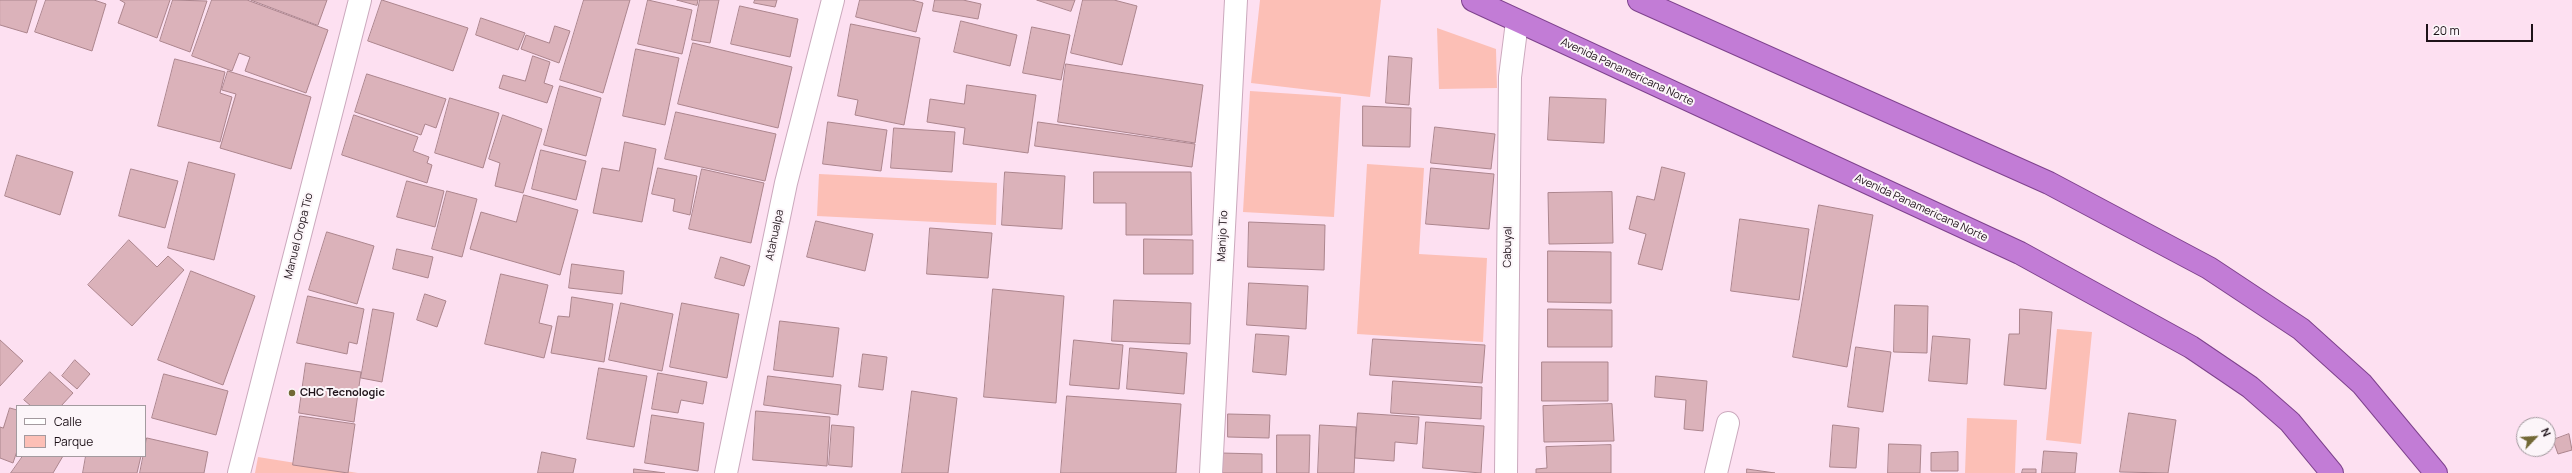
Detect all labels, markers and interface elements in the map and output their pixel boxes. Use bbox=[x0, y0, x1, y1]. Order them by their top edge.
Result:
scale bar bbox=[2428, 16, 2535, 42]
text: 20 m bbox=[2433, 22, 2460, 39]
street label: Avenida Panamericana Norte bbox=[1558, 35, 1696, 109]
street label: Avenida Panamericana Norte bbox=[1852, 171, 1990, 245]
street label: Manuel Oropa Tio bbox=[282, 192, 316, 280]
street label: Atahualpa bbox=[763, 208, 787, 262]
street label: Manijo Tio bbox=[1215, 210, 1231, 262]
street label: Cabuyal bbox=[1501, 226, 1515, 268]
place label: CHC Tecnologic bbox=[300, 386, 385, 400]
marker: CHC Tecnologic bbox=[287, 388, 297, 398]
legend bbox=[16, 405, 146, 457]
text: Calle bbox=[54, 413, 82, 430]
north arrow bbox=[2516, 417, 2556, 457]
text: N bbox=[2538, 425, 2555, 439]
text: Parque bbox=[54, 433, 93, 450]

